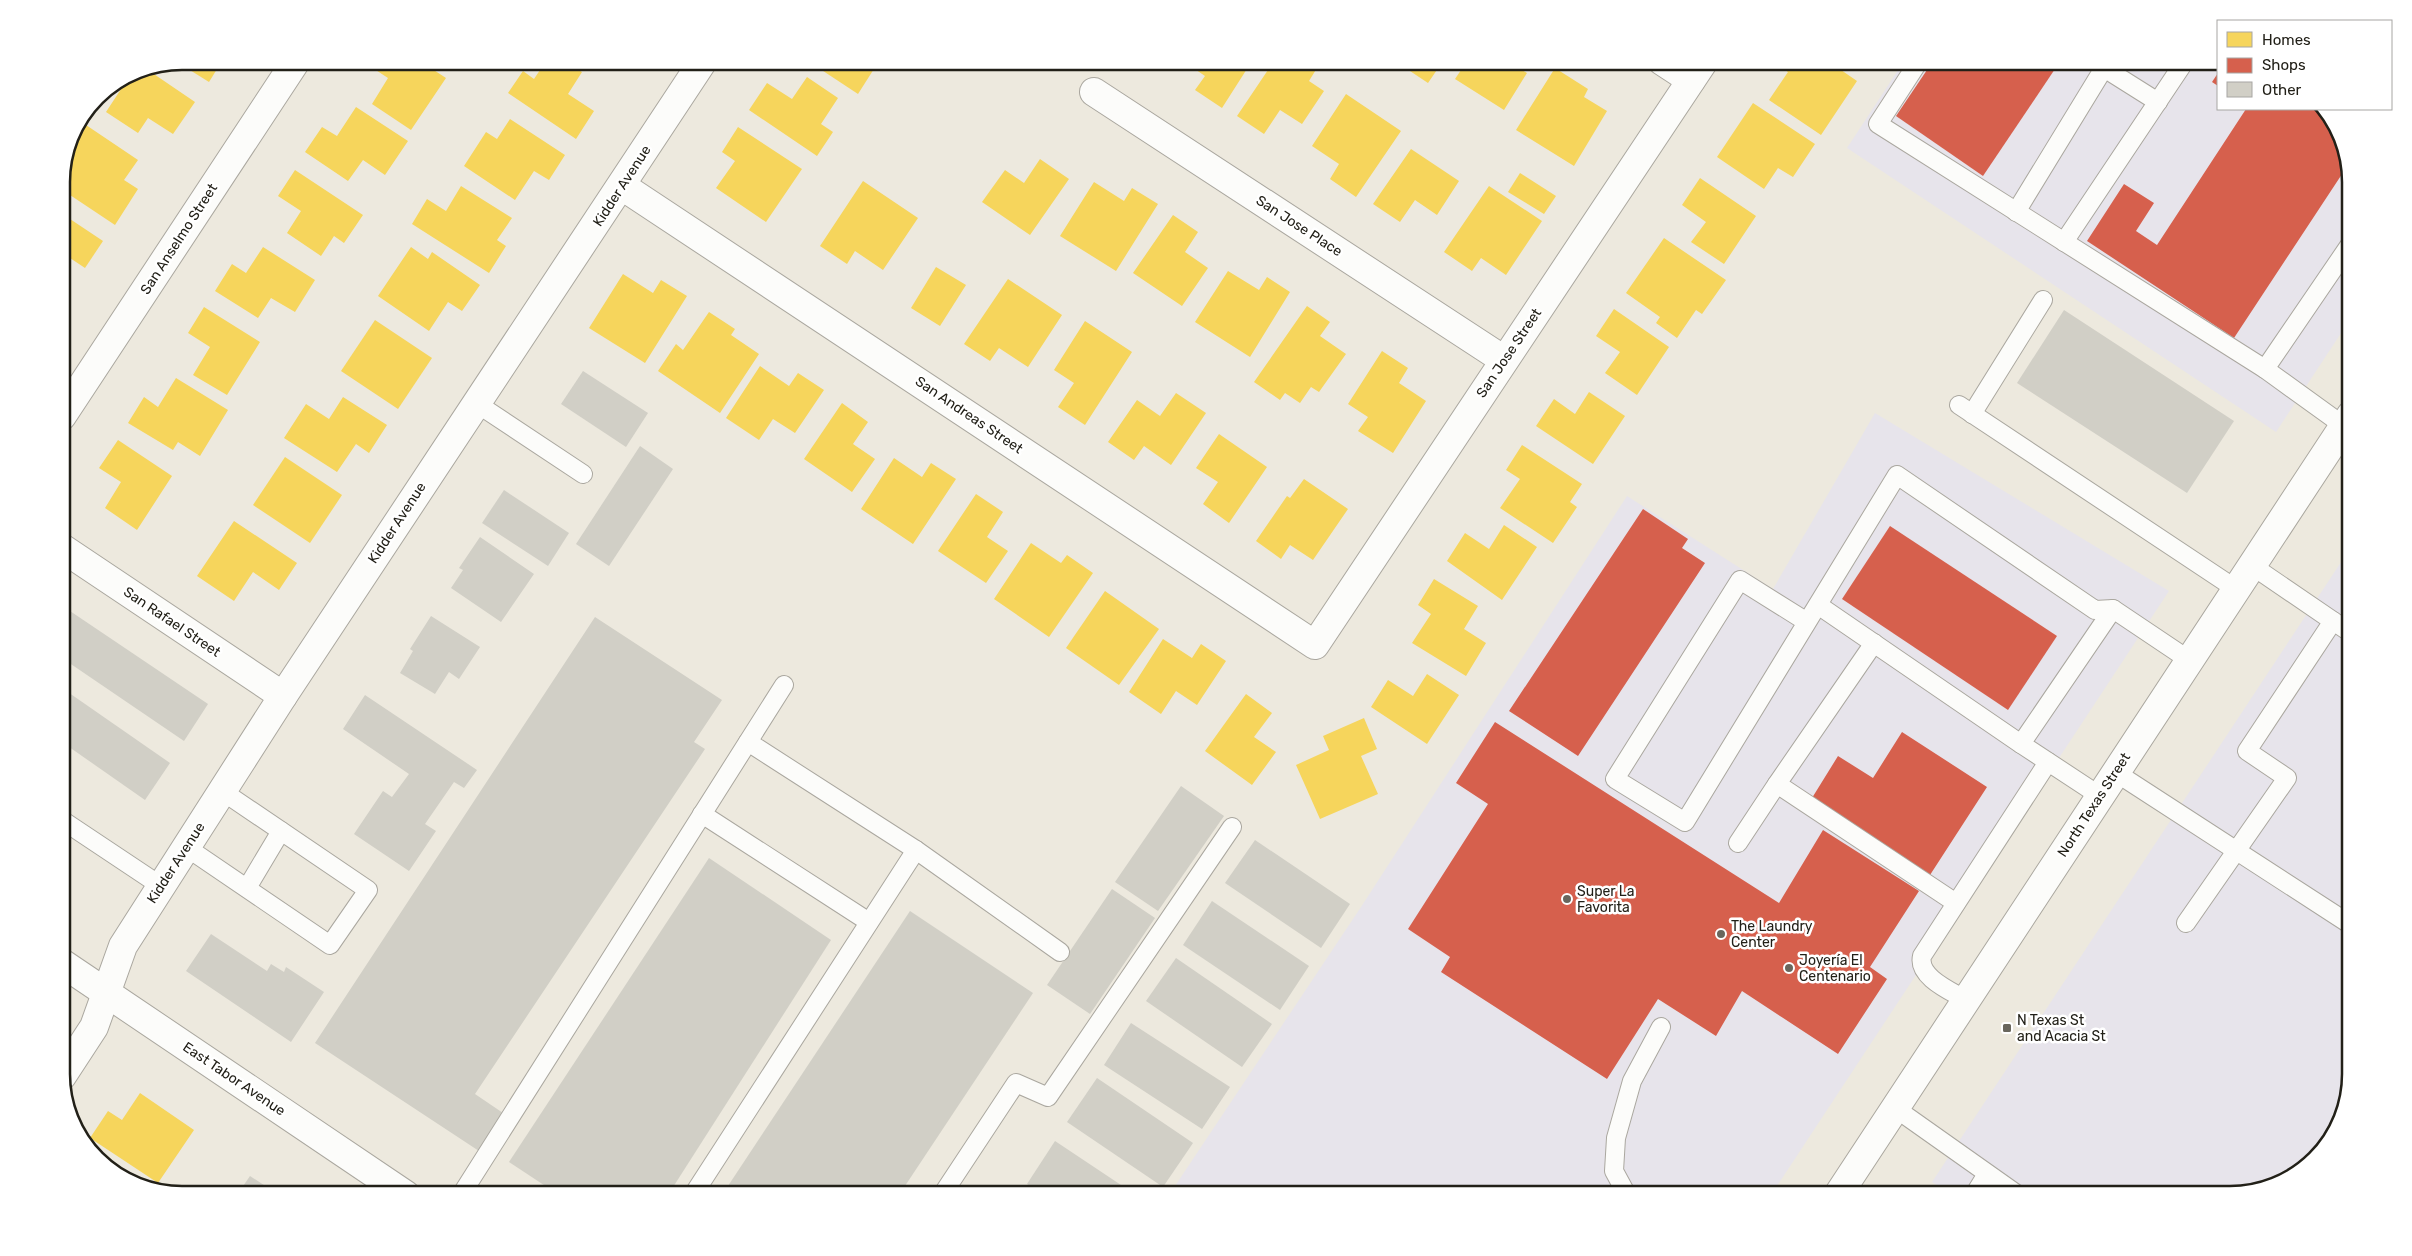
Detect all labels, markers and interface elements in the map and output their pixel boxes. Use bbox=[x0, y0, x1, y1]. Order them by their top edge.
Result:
legend bbox=[2217, 20, 2392, 110]
text: Homes bbox=[2262, 31, 2311, 49]
text: Shops bbox=[2262, 56, 2306, 74]
text: Other bbox=[2262, 81, 2302, 99]
street label: Kidder Avenue bbox=[589, 142, 655, 230]
street label: San Anselmo Street bbox=[137, 180, 221, 298]
street label: San Jose Place bbox=[1253, 192, 1345, 260]
street label: San Jose Street bbox=[1473, 305, 1545, 401]
street label: San Andreas Street bbox=[912, 373, 1026, 458]
street label: Kidder Avenue bbox=[364, 479, 430, 567]
street label: San Rafael Street bbox=[120, 583, 224, 661]
street label: North Texas Street bbox=[2054, 749, 2134, 860]
street label: Kidder Avenue bbox=[143, 819, 209, 907]
place label: Super La Favorita bbox=[1577, 883, 1634, 916]
marker: Super La Favorita bbox=[1561, 893, 1573, 905]
place label: The Laundry Center bbox=[1731, 918, 1813, 951]
marker: The Laundry Center bbox=[1715, 928, 1727, 940]
place label: Joyería El Centenario bbox=[1799, 952, 1871, 985]
marker: Joyería El Centenario bbox=[1783, 962, 1795, 974]
place label: N Texas St and Acacia St bbox=[2017, 1012, 2106, 1045]
marker: N Texas St and Acacia St bbox=[2001, 1022, 2013, 1034]
street label: East Tabor Avenue bbox=[180, 1038, 289, 1120]

